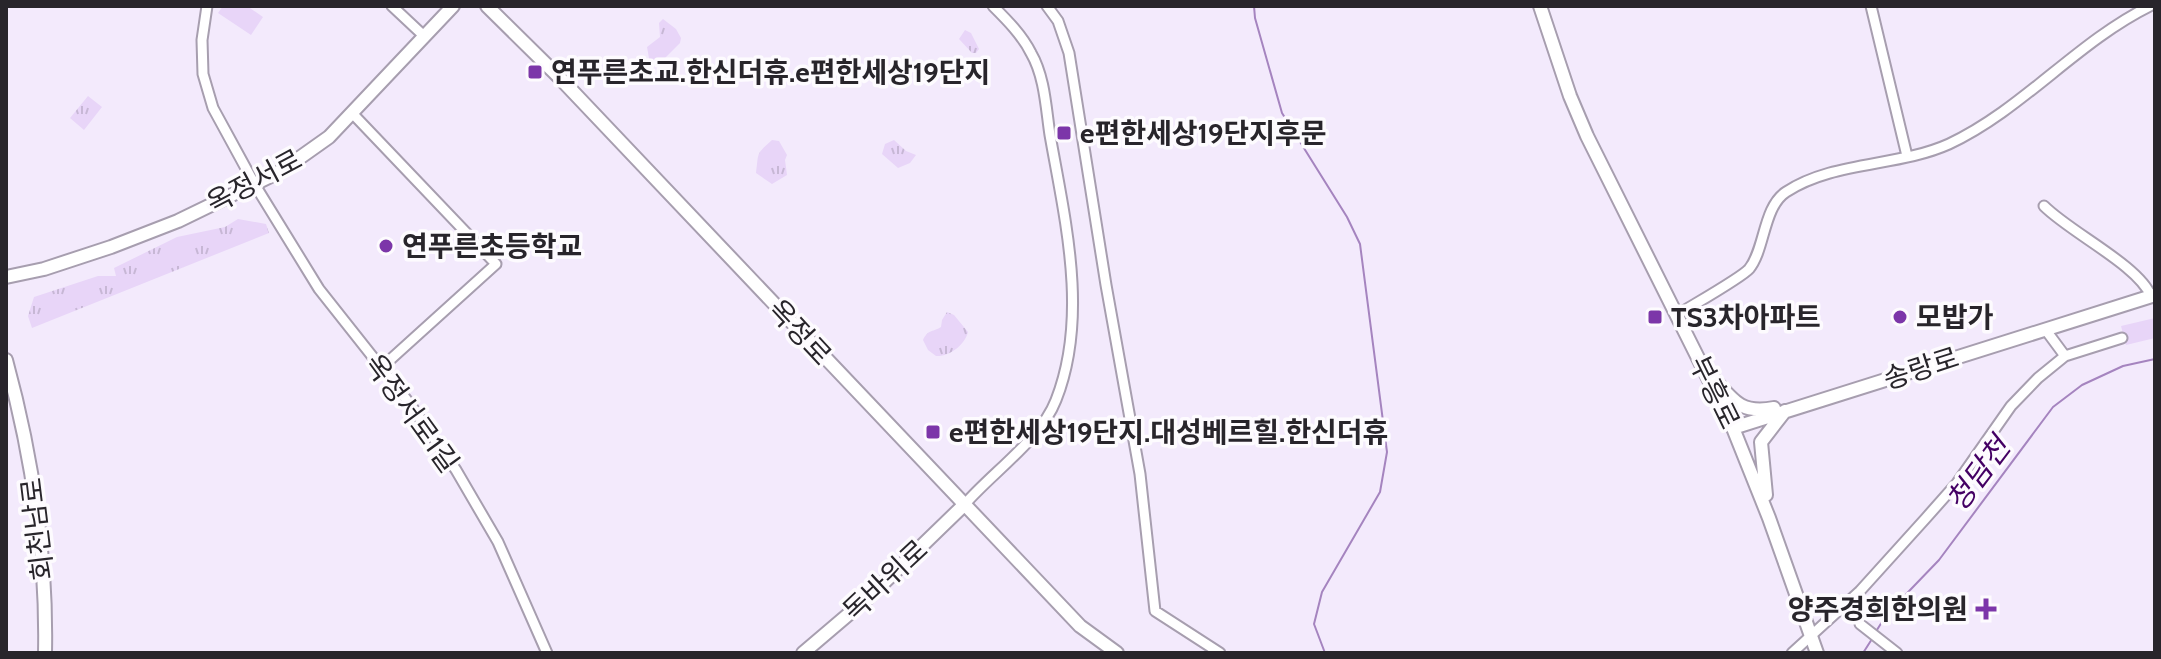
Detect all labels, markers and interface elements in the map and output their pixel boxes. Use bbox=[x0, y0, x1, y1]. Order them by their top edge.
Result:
place label: 연푸른초교.한신더휴.e편한세상19단지 bbox=[551, 55, 990, 89]
marker: 연푸른초교.한신더휴.e편한세상19단지 bbox=[526, 63, 544, 81]
place label: e편한세상19단지후문 bbox=[1080, 116, 1327, 150]
marker: e편한세상19단지후문 bbox=[1055, 124, 1073, 142]
street label: 옥정서로 bbox=[201, 142, 307, 220]
place label: 연푸른초등학교 bbox=[402, 229, 582, 263]
marker: 연푸른초등학교 bbox=[377, 237, 395, 255]
street label: 옥정로 bbox=[761, 292, 839, 372]
place label: TS3차아파트 bbox=[1671, 300, 1821, 334]
place label: 모밥가 bbox=[1916, 300, 1994, 334]
marker: TS3차아파트 bbox=[1646, 308, 1664, 326]
marker: 모밥가 bbox=[1891, 308, 1909, 326]
street label: 송랑로 bbox=[1879, 340, 1963, 396]
street label: 옥정서로1길 bbox=[358, 347, 466, 479]
street label: 부흥로 bbox=[1683, 350, 1747, 434]
place label: e편한세상19단지.대성베르힐.한신더휴 bbox=[949, 415, 1388, 449]
marker: e편한세상19단지.대성베르힐.한신더휴 bbox=[924, 423, 942, 441]
water label: 청담천 bbox=[1938, 427, 2020, 518]
street label: 회천남로 bbox=[14, 476, 60, 582]
street label: 독바위로 bbox=[836, 532, 934, 628]
place label: 양주경희한의원 bbox=[1788, 592, 1968, 626]
marker: 양주경희한의원 bbox=[1975, 598, 1997, 620]

